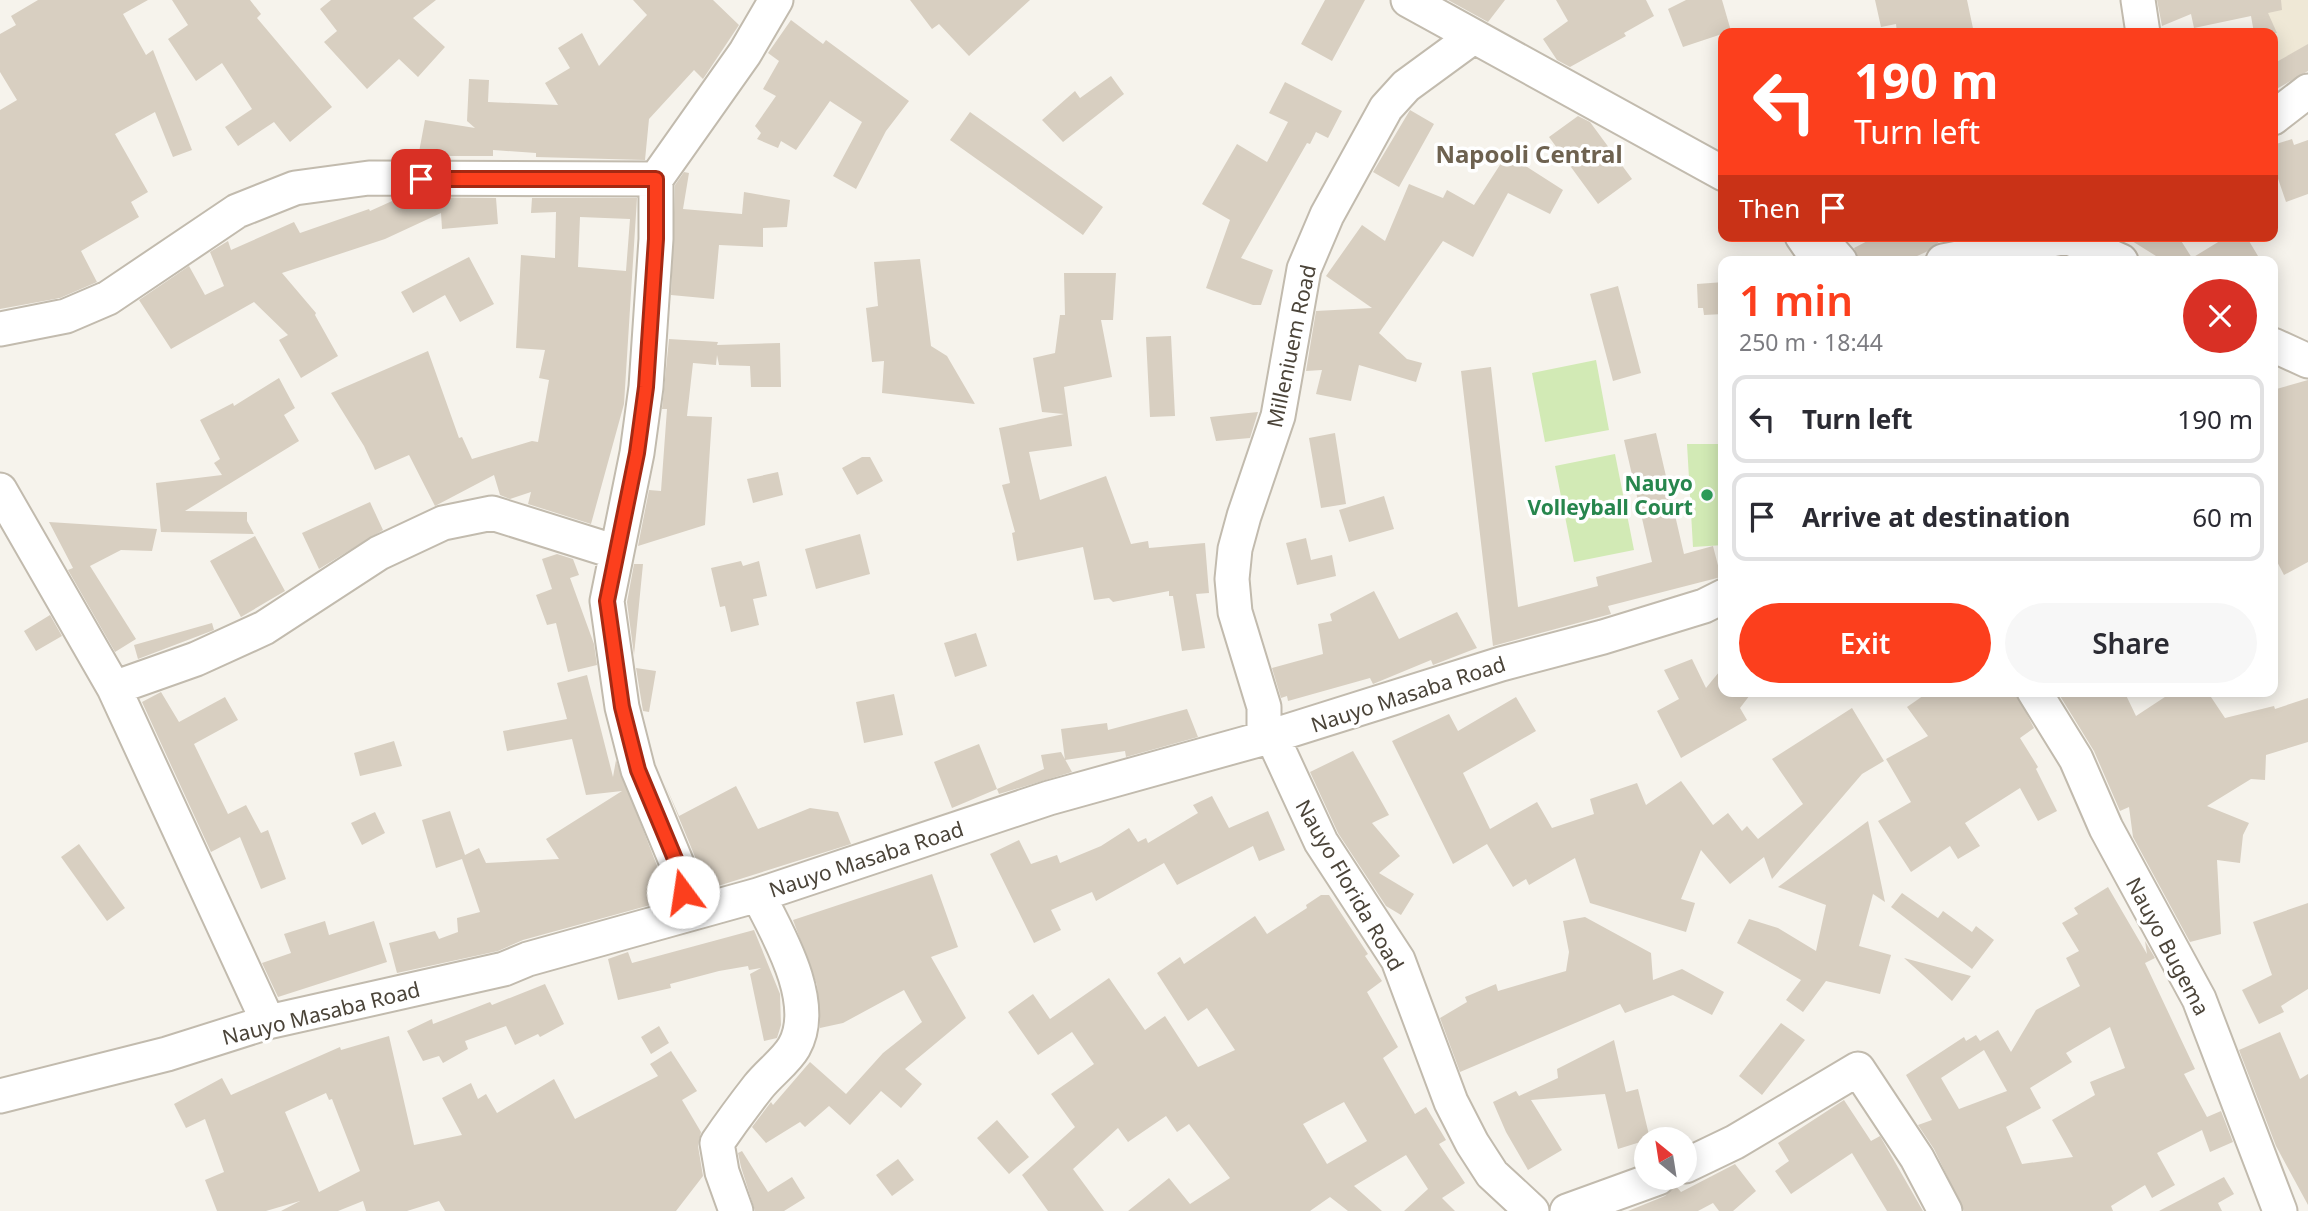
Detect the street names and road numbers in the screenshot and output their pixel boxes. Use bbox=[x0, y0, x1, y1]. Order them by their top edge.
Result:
street label: Milleniuem Road bbox=[1260, 262, 1322, 430]
street label: Nauyo Masaba Road bbox=[1307, 649, 1509, 739]
street label: Nauyo Florida Road bbox=[1290, 794, 1410, 976]
street label: Nauyo Masaba Road bbox=[765, 814, 967, 904]
street label: Nauyo Bugema bbox=[2120, 872, 2216, 1020]
street label: Nauyo Masaba Road bbox=[219, 975, 423, 1051]

